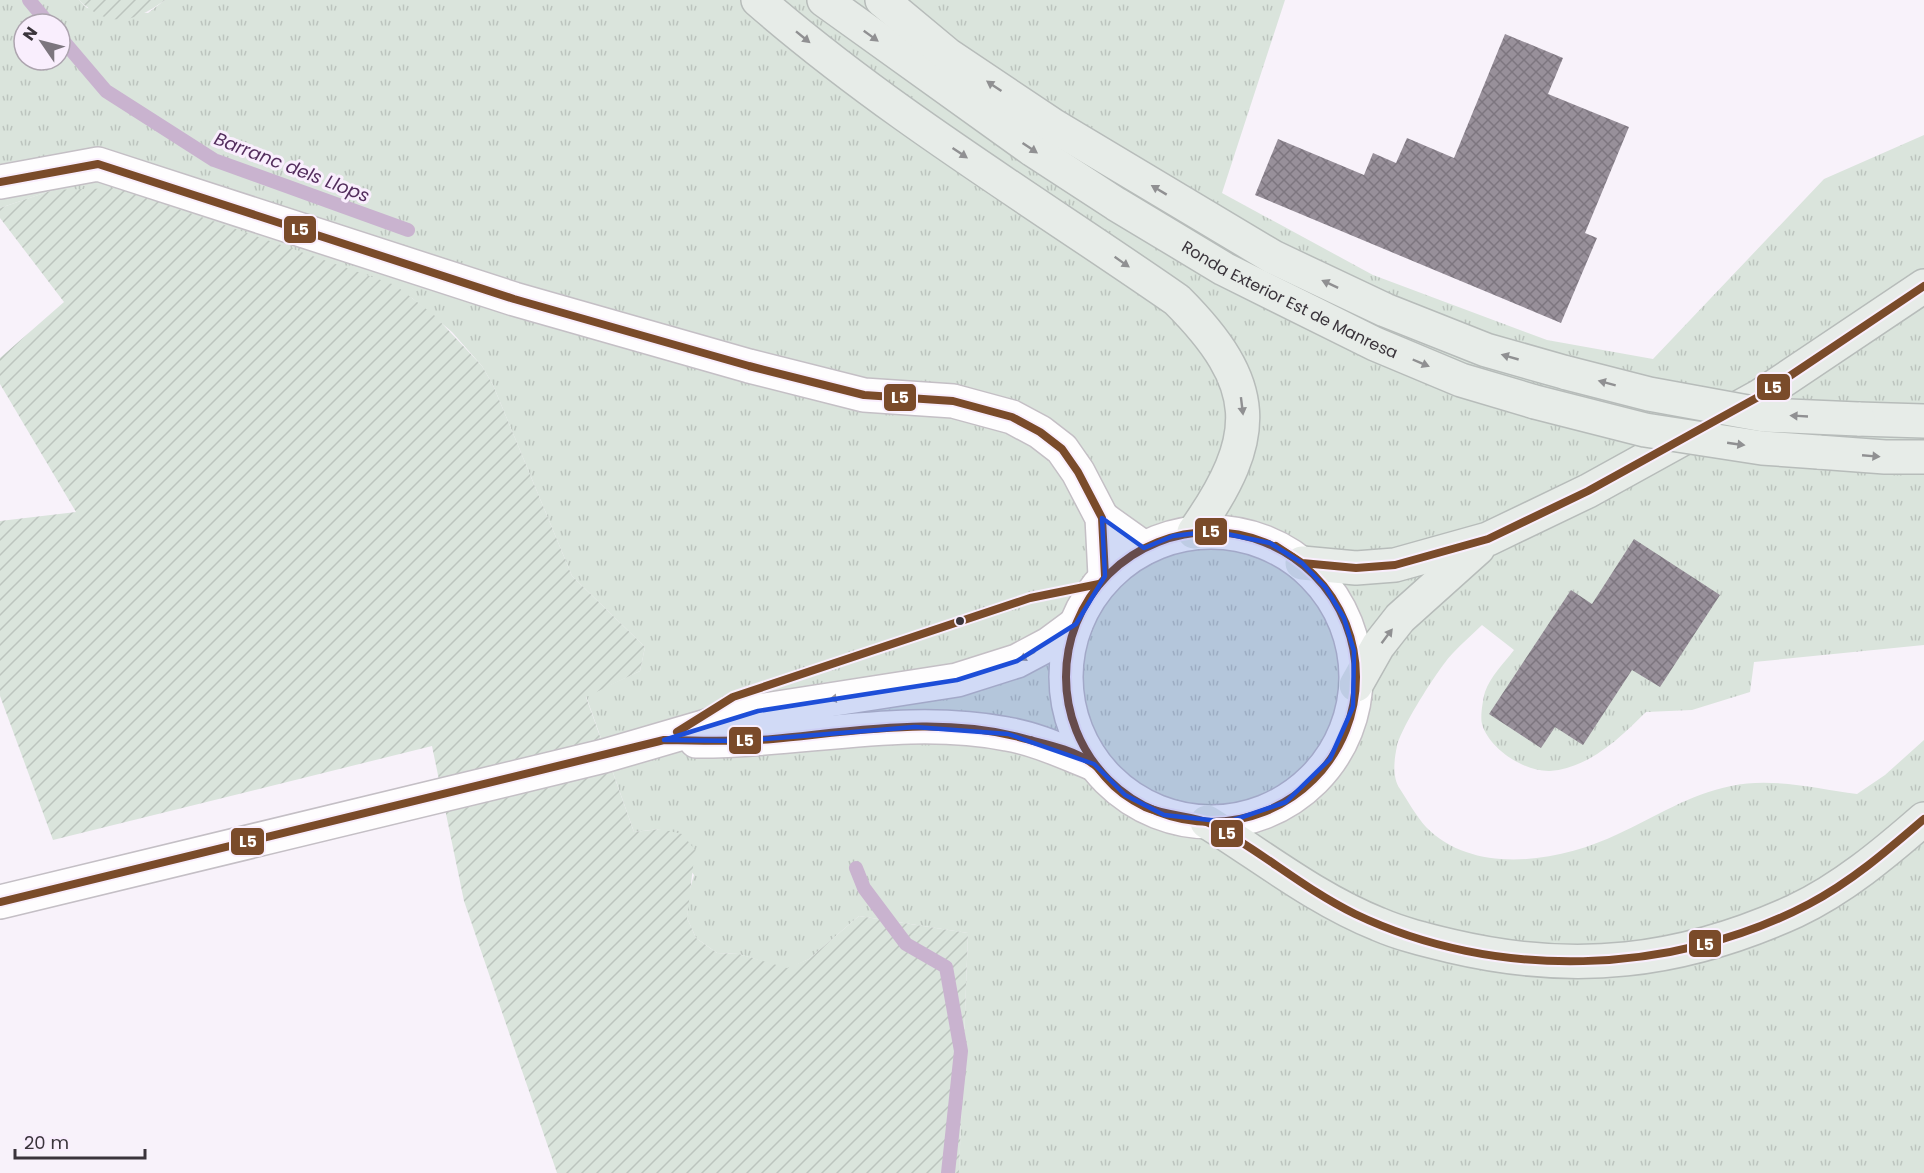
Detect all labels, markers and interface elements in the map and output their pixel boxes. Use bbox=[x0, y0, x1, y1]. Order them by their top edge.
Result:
north arrow bbox=[12, 12, 72, 72]
text: N bbox=[17, 22, 43, 45]
one-way arrow bbox=[795, 30, 810, 43]
one-way arrow bbox=[862, 30, 878, 42]
one-way arrow bbox=[986, 81, 1002, 92]
water label: Barranc dels Llops bbox=[211, 126, 373, 208]
one-way arrow bbox=[1022, 142, 1038, 154]
one-way arrow bbox=[951, 147, 967, 159]
one-way arrow bbox=[1150, 185, 1167, 195]
line badge: L5 bbox=[283, 215, 317, 244]
text: L5 bbox=[291, 218, 309, 241]
street label: Ronda Exterior Est de Manresa bbox=[1178, 235, 1402, 364]
one-way arrow bbox=[1113, 256, 1129, 268]
one-way arrow bbox=[1321, 279, 1338, 288]
one-way arrow bbox=[1501, 352, 1519, 361]
one-way arrow bbox=[1412, 358, 1430, 368]
line badge: L5 bbox=[1756, 373, 1791, 401]
text: L5 bbox=[1764, 376, 1782, 399]
one-way arrow bbox=[1598, 378, 1617, 388]
line badge: L5 bbox=[883, 383, 917, 412]
text: L5 bbox=[891, 386, 909, 409]
one-way arrow bbox=[1237, 397, 1247, 416]
one-way arrow bbox=[1790, 412, 1809, 421]
one-way arrow bbox=[1727, 439, 1746, 448]
one-way arrow bbox=[1862, 451, 1881, 461]
line badge: L5 bbox=[1194, 517, 1228, 546]
text: L5 bbox=[1202, 520, 1220, 543]
unlabelled marker bbox=[954, 615, 966, 627]
one-way arrow bbox=[1380, 628, 1392, 643]
one-way arrow bbox=[1019, 651, 1036, 661]
one-way arrow bbox=[828, 694, 847, 703]
line badge: L5 bbox=[728, 726, 762, 755]
text: L5 bbox=[736, 729, 754, 752]
line badge: L5 bbox=[1210, 819, 1244, 848]
text: L5 bbox=[1218, 822, 1236, 845]
line badge: L5 bbox=[230, 827, 265, 856]
text: L5 bbox=[239, 830, 257, 853]
line badge: L5 bbox=[1688, 929, 1722, 958]
text: L5 bbox=[1696, 933, 1714, 956]
scale bar bbox=[15, 1122, 146, 1160]
text: 20 m bbox=[24, 1130, 69, 1155]

